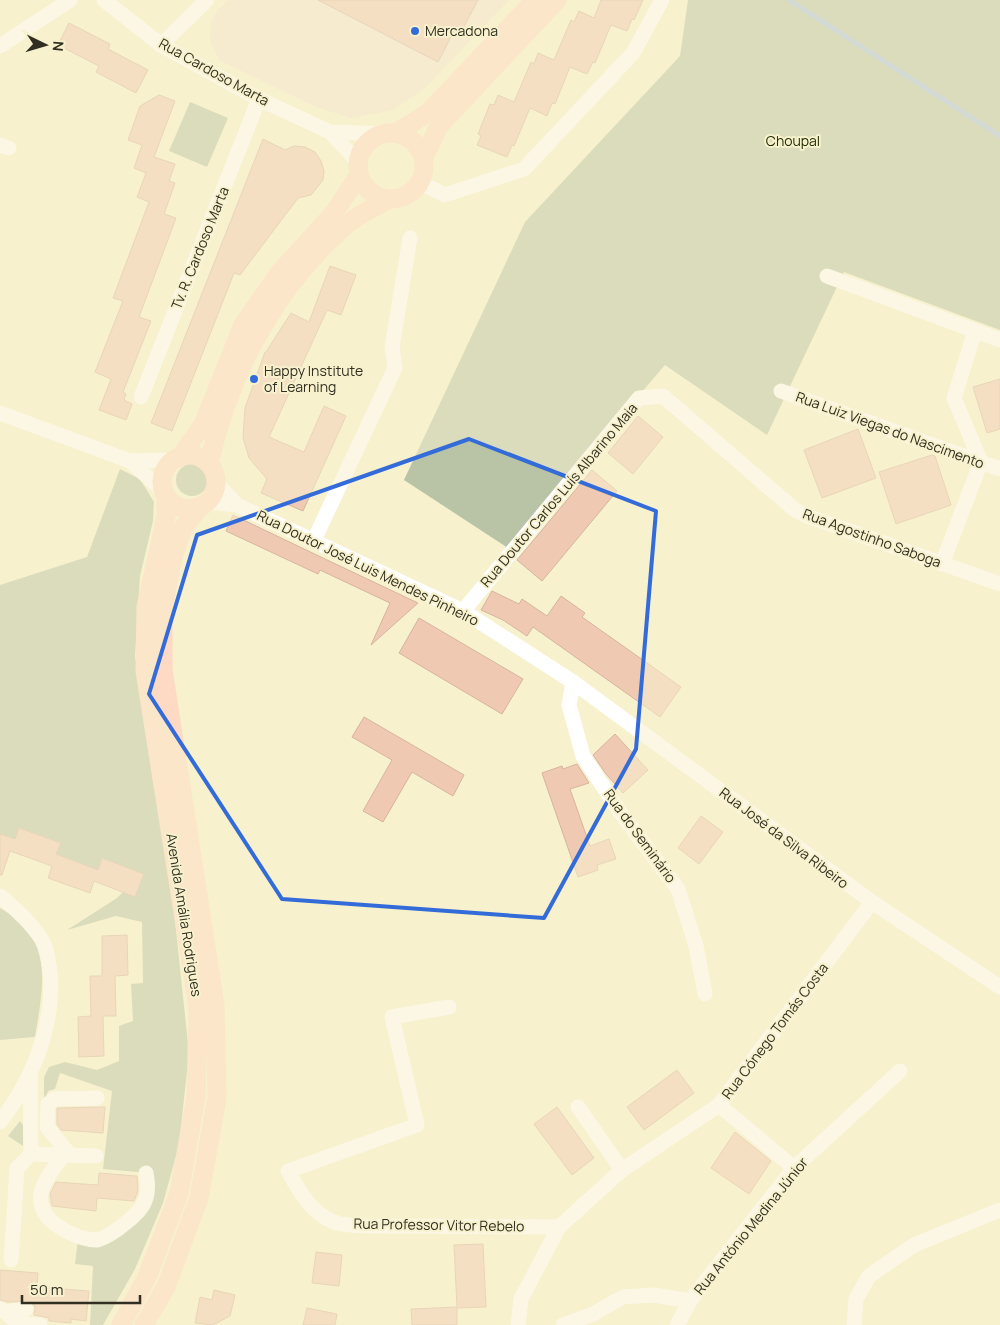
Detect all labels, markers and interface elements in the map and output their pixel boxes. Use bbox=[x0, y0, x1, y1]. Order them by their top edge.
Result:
north arrow bbox=[20, 20, 70, 70]
place label: Mercadona bbox=[425, 21, 498, 40]
marker: Mercadona bbox=[409, 25, 421, 37]
street label: Rua Cardoso Marta bbox=[156, 33, 273, 110]
text: N bbox=[49, 40, 68, 52]
park label: Choupal bbox=[766, 131, 820, 150]
street label: Tv. R. Cardoso Marta bbox=[166, 184, 233, 312]
place label: Happy Institute of Learning bbox=[264, 361, 363, 396]
marker: Happy Institute of Learning bbox=[248, 373, 260, 385]
street label: Rua Luiz Viegas do Nascimento bbox=[793, 387, 987, 473]
street label: Rua Doutor Carlos Luís Albarino Maia bbox=[476, 399, 641, 591]
street label: Rua Agostinho Saboga bbox=[800, 504, 944, 571]
street label: Rua Doutor José Luis Mendes Pinheiro bbox=[254, 505, 482, 630]
street label: Rua José da Silva Ribeiro bbox=[716, 783, 853, 892]
street label: Rua do Seminário bbox=[600, 785, 681, 886]
street label: Avenida Amália Rodrigues bbox=[162, 832, 207, 998]
street label: Rua Cónego Tomás Costa bbox=[717, 959, 832, 1103]
street label: Rua António Medina Júnior bbox=[689, 1153, 812, 1298]
street label: Rua Professor Vitor Rebelo bbox=[353, 1214, 525, 1235]
scale bar bbox=[22, 1272, 140, 1304]
text: 50 m bbox=[30, 1279, 64, 1300]

